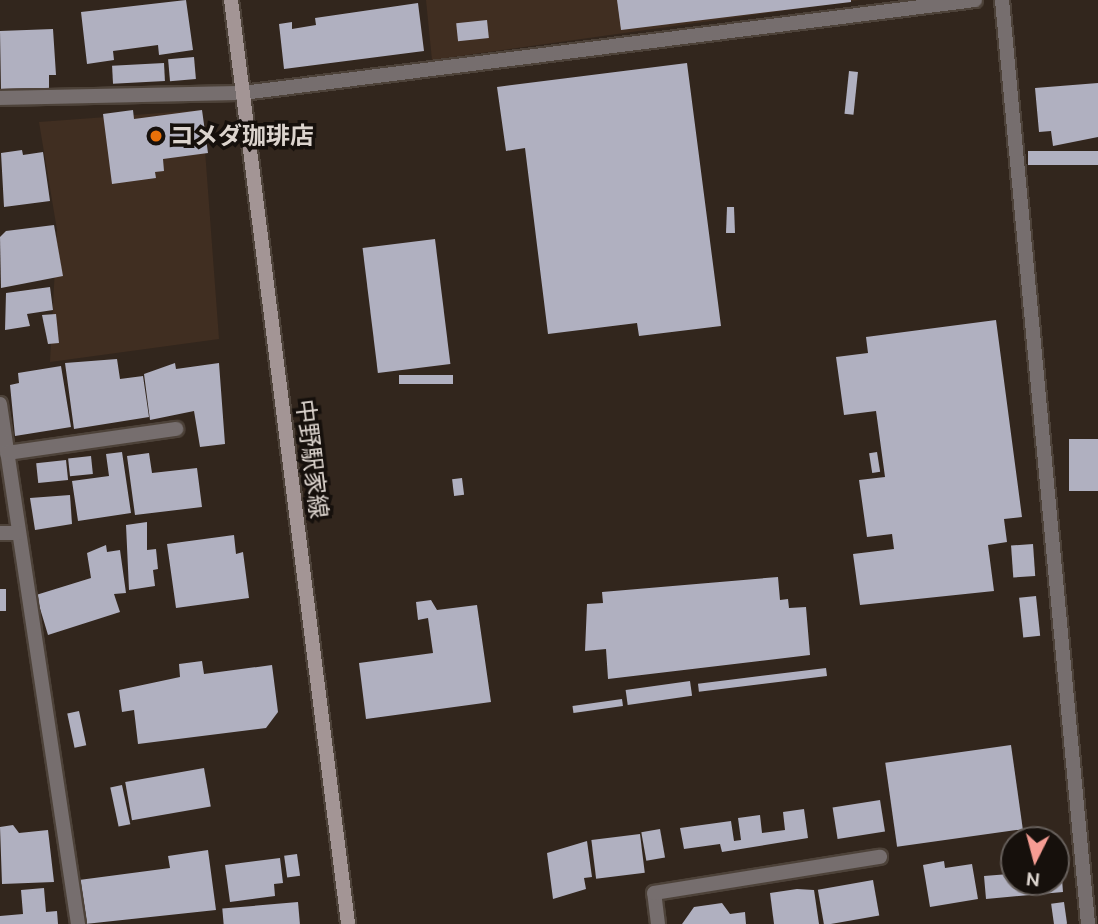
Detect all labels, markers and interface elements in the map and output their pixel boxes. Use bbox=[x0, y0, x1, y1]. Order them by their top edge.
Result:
place label: コメダ珈琲店 bbox=[170, 122, 314, 150]
marker: コメダ珈琲店 bbox=[148, 128, 164, 144]
street label: 中野駅家線 bbox=[290, 398, 334, 520]
north arrow bbox=[1000, 826, 1070, 896]
text: N bbox=[1025, 868, 1041, 892]

